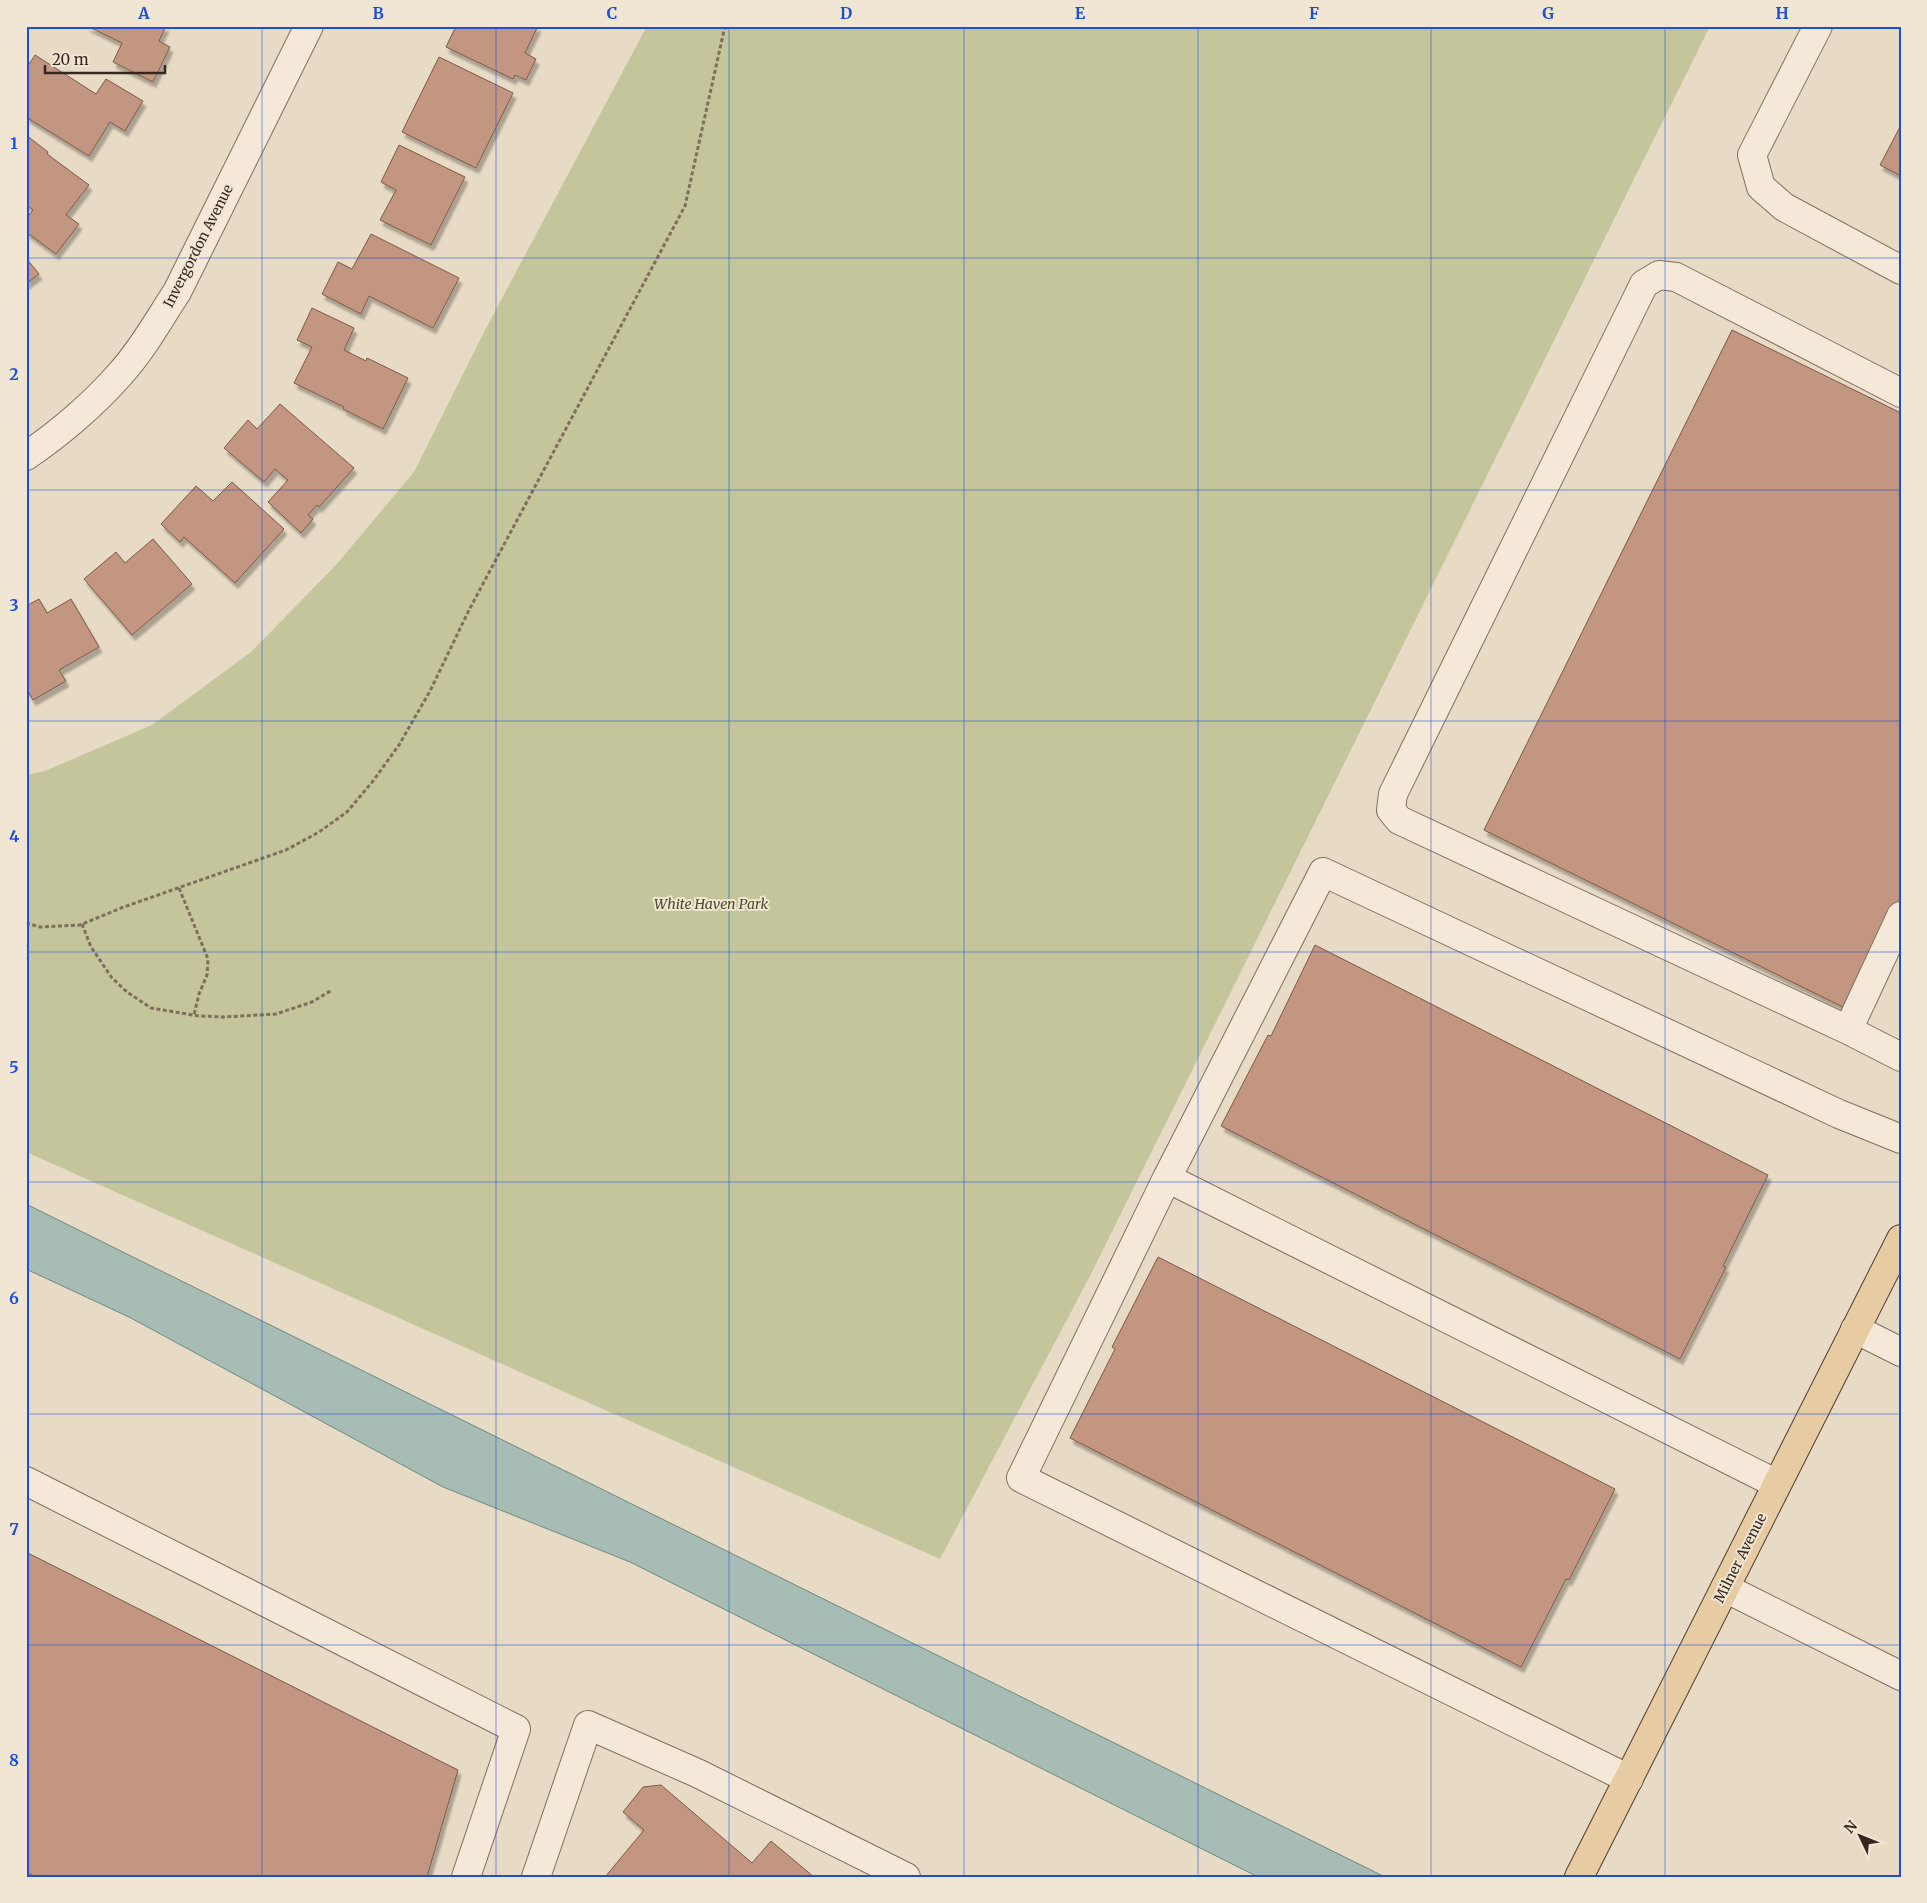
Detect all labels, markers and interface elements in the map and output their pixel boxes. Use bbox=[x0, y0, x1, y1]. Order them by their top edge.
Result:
text: A bbox=[137, 3, 150, 23]
text: B bbox=[372, 3, 384, 23]
text: C bbox=[607, 3, 617, 23]
text: D bbox=[840, 3, 852, 23]
text: E bbox=[1075, 3, 1086, 23]
text: F bbox=[1309, 3, 1319, 23]
text: G bbox=[1542, 3, 1554, 23]
text: H bbox=[1775, 3, 1789, 23]
scale bar bbox=[45, 42, 165, 74]
text: 20 m bbox=[52, 50, 89, 69]
text: 1 bbox=[10, 133, 18, 153]
street label: Invergordon Avenue bbox=[159, 181, 237, 311]
text: 2 bbox=[9, 364, 19, 384]
text: 3 bbox=[9, 595, 19, 615]
text: 4 bbox=[9, 826, 19, 846]
park label: White Haven Park bbox=[654, 895, 768, 913]
text: 5 bbox=[9, 1057, 19, 1077]
text: 6 bbox=[9, 1288, 19, 1308]
street label: Milner Avenue bbox=[1710, 1510, 1770, 1606]
text: 7 bbox=[9, 1519, 19, 1539]
text: 8 bbox=[9, 1750, 19, 1770]
north arrow bbox=[1834, 1810, 1884, 1860]
text: N bbox=[1840, 1817, 1861, 1837]

